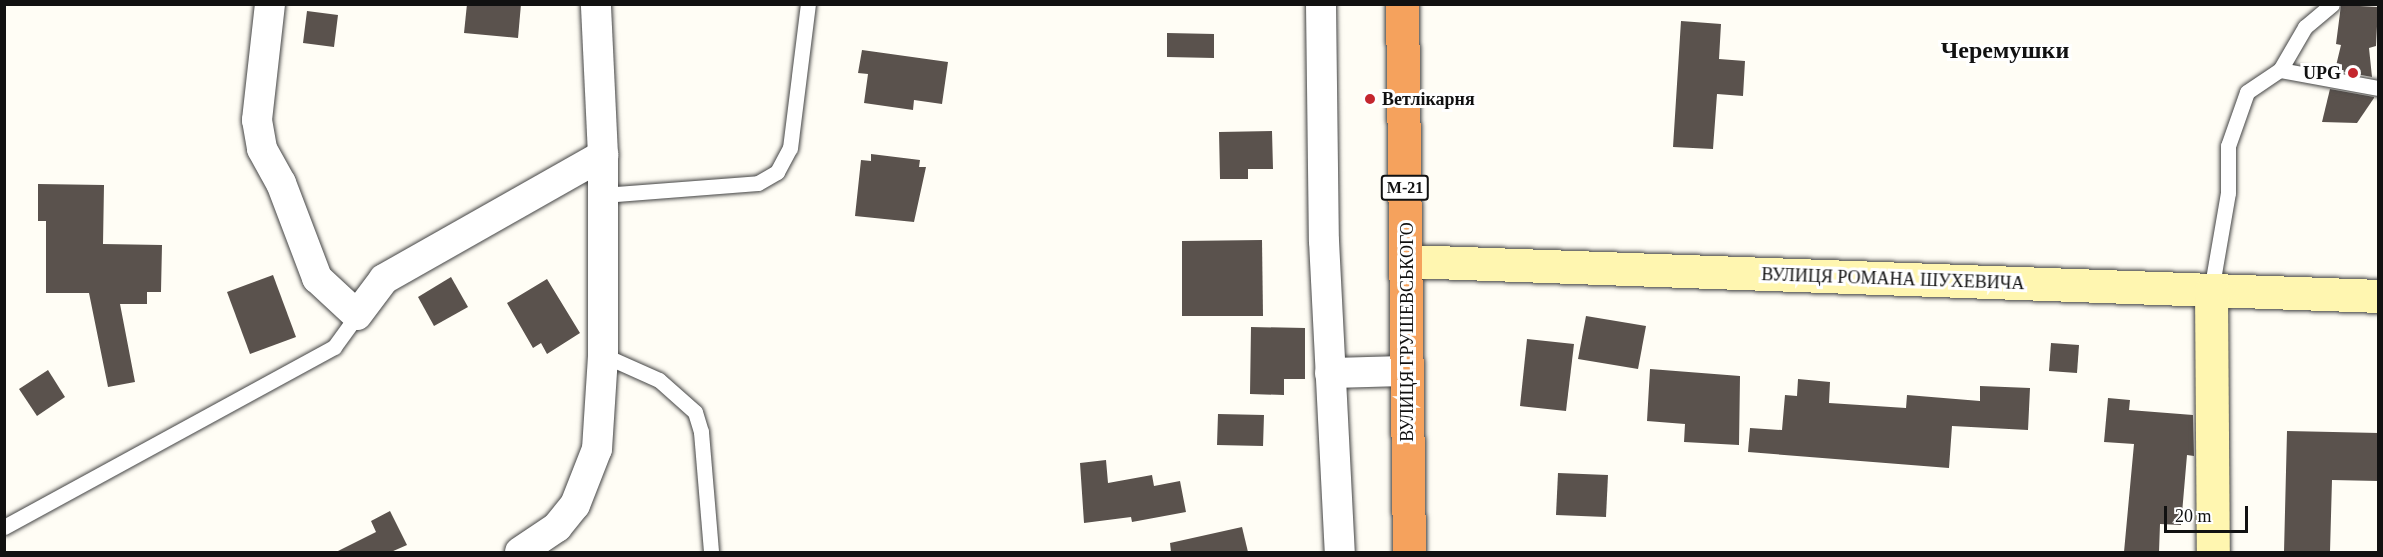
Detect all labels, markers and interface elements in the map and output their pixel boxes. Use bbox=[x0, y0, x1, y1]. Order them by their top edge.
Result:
district label: Черемушки bbox=[1941, 37, 2069, 65]
place label: UPG bbox=[2303, 62, 2341, 84]
marker: UPG bbox=[2346, 66, 2360, 80]
place label: Ветлікарня bbox=[1382, 88, 1475, 110]
marker: Ветлікарня bbox=[1363, 92, 1377, 106]
road number: М-21 bbox=[1380, 175, 1430, 201]
street label: ВУЛИЦЯ ГРУШЕВСЬКОГО bbox=[1396, 222, 1418, 442]
street label: ВУЛИЦЯ РОМАНА ШУХЕВИЧА bbox=[1761, 264, 2025, 294]
scale bar bbox=[2167, 494, 2251, 532]
text: 20 m bbox=[2175, 506, 2212, 526]

